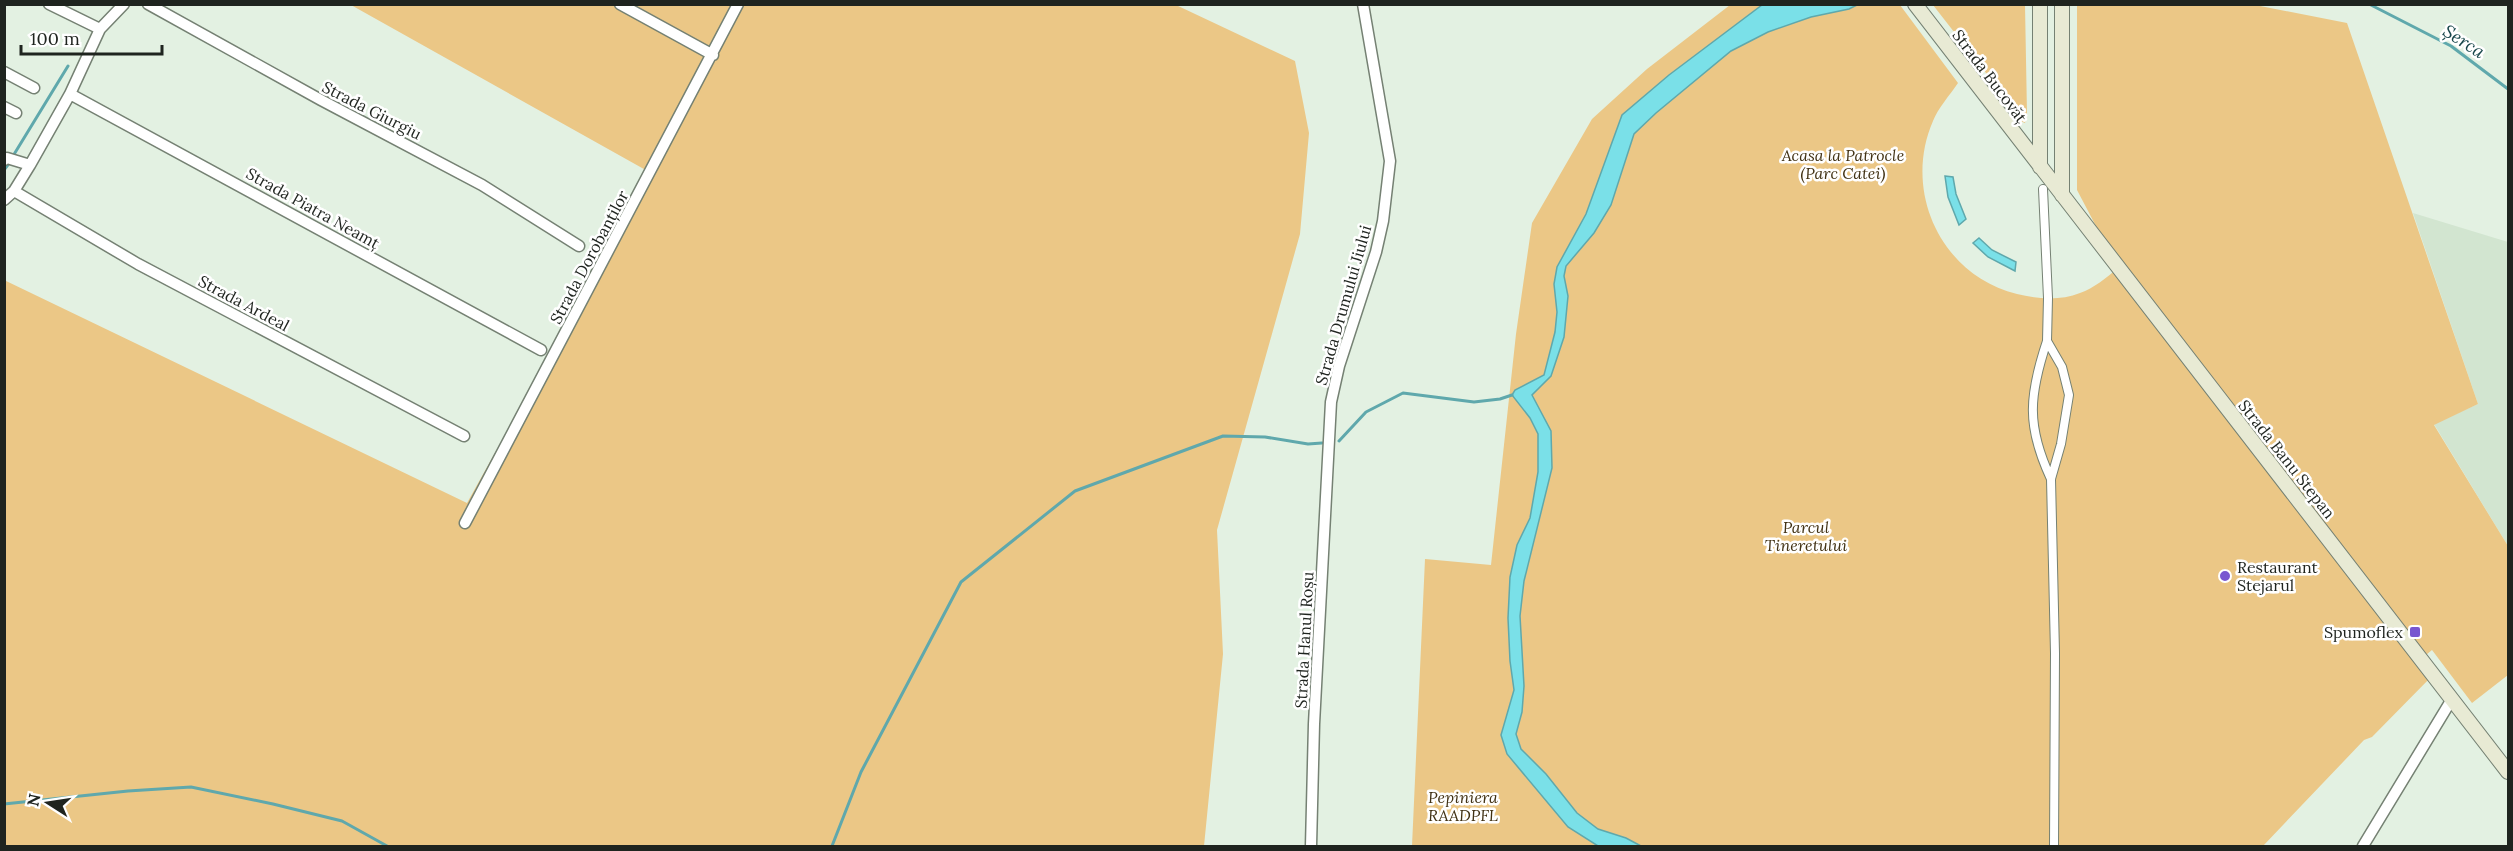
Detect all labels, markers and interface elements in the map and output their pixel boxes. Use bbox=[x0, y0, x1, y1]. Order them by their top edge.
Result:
scale bar bbox=[21, 18, 162, 56]
water label: Șerca bbox=[2439, 19, 2489, 63]
street label: Strada Bucovăț bbox=[1948, 25, 2032, 127]
text: 100 m bbox=[30, 27, 80, 50]
street label: Strada Giurgiu bbox=[319, 76, 425, 144]
park label: Acasa la Patrocle (Parc Catei) bbox=[1781, 145, 1905, 184]
street label: Strada Piatra Neamț bbox=[243, 163, 384, 253]
street label: Strada Dorobanților bbox=[545, 187, 633, 327]
street label: Strada Drumului Jiului bbox=[1311, 223, 1375, 387]
street label: Strada Ardeal bbox=[195, 271, 293, 335]
street label: Strada Banu Stepan bbox=[2234, 396, 2340, 523]
park label: Parcul Tineretului bbox=[1765, 517, 1847, 555]
place label: Restaurant Stejarul bbox=[2237, 557, 2319, 595]
marker: Restaurant Stejarul bbox=[2218, 569, 2232, 583]
street label: Strada Hanul Roșu bbox=[1290, 571, 1318, 709]
place label: Spumoflex bbox=[2324, 622, 2404, 642]
marker: Spumoflex bbox=[2408, 625, 2422, 639]
north arrow bbox=[18, 773, 78, 833]
park label: Pepiniera RAADPFL bbox=[1428, 787, 1498, 825]
text: N bbox=[22, 792, 44, 808]

